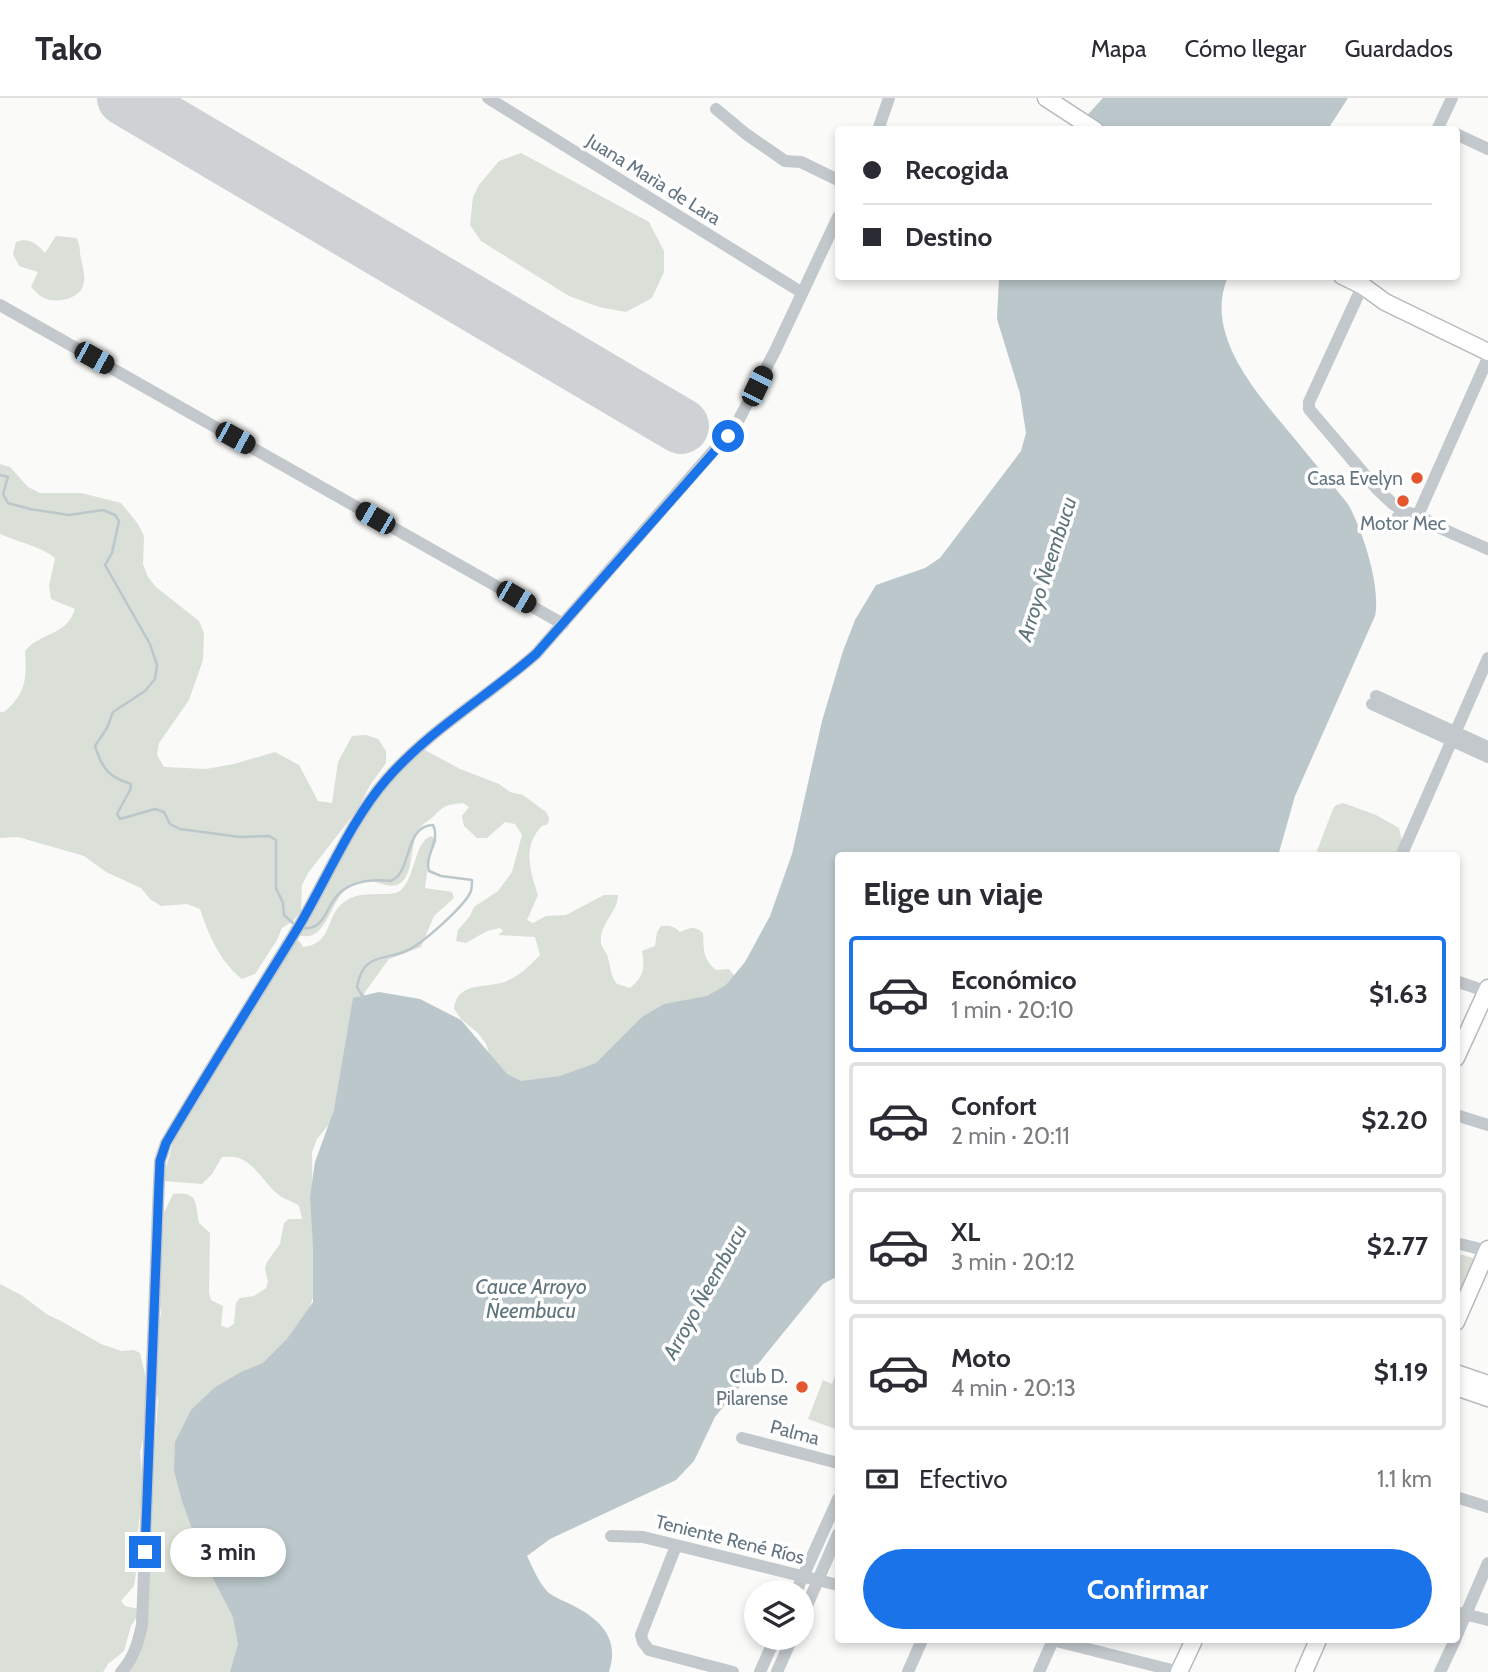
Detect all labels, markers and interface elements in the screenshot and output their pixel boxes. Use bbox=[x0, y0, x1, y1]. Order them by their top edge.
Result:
text: Tako bbox=[35, 28, 102, 68]
text: Mapa bbox=[1091, 34, 1147, 63]
text: Cómo llegar bbox=[1185, 34, 1306, 63]
text: Guardados bbox=[1344, 34, 1453, 63]
street label: Juana Marìa de Lara bbox=[582, 128, 725, 230]
text: Recogida bbox=[905, 154, 1008, 186]
text: Destino bbox=[905, 221, 992, 253]
car bbox=[71, 339, 118, 377]
car bbox=[739, 363, 776, 409]
car bbox=[212, 419, 259, 457]
route start bbox=[712, 420, 744, 452]
place label: Casa Evelyn bbox=[1307, 467, 1403, 490]
marker: Casa Evelyn bbox=[1409, 470, 1425, 486]
water label: Arroyo Ñeembucu bbox=[1010, 493, 1082, 645]
marker: Motor Mec bbox=[1395, 493, 1411, 509]
car bbox=[352, 498, 399, 538]
place label: Motor Mec bbox=[1360, 512, 1446, 535]
car bbox=[493, 577, 540, 617]
text: Elige un viaje bbox=[863, 874, 1043, 913]
icon: car bbox=[867, 963, 930, 1026]
text: Económico bbox=[951, 964, 1077, 996]
text: $1.63 bbox=[1369, 978, 1428, 1010]
text: 1 min · 20:10 bbox=[951, 996, 1074, 1024]
icon: car bbox=[867, 1089, 930, 1152]
text: Confort bbox=[951, 1090, 1037, 1122]
text: $2.20 bbox=[1361, 1104, 1428, 1136]
text: 2 min · 20:11 bbox=[951, 1122, 1070, 1150]
icon: car bbox=[867, 1215, 930, 1278]
text: XL bbox=[951, 1216, 980, 1248]
water label: Arroyo Ñeembucu bbox=[656, 1220, 752, 1364]
text: $2.77 bbox=[1367, 1230, 1428, 1262]
text: 3 min · 20:12 bbox=[951, 1248, 1075, 1276]
water label: Cauce Arroyo Ñeembucu bbox=[475, 1274, 587, 1323]
icon: car bbox=[867, 1341, 930, 1404]
text: Moto bbox=[951, 1342, 1011, 1374]
text: $1.19 bbox=[1374, 1356, 1428, 1388]
place label: Club D. Pilarense bbox=[716, 1365, 788, 1410]
text: 4 min · 20:13 bbox=[951, 1374, 1076, 1402]
marker: Club D. Pilarense bbox=[794, 1379, 810, 1395]
street label: Palma bbox=[768, 1415, 822, 1450]
icon: cash bbox=[863, 1460, 901, 1498]
text: Efectivo bbox=[919, 1463, 1008, 1495]
text: 1.1 km bbox=[1377, 1465, 1432, 1493]
street label: Teniente René Ríos bbox=[653, 1510, 807, 1569]
callout: 3 min bbox=[170, 1528, 285, 1576]
route end bbox=[129, 1536, 161, 1568]
text: 3 min bbox=[200, 1538, 256, 1566]
button: Confirmar bbox=[863, 1549, 1432, 1629]
map controls bbox=[744, 1580, 814, 1650]
button: layers bbox=[744, 1580, 814, 1650]

